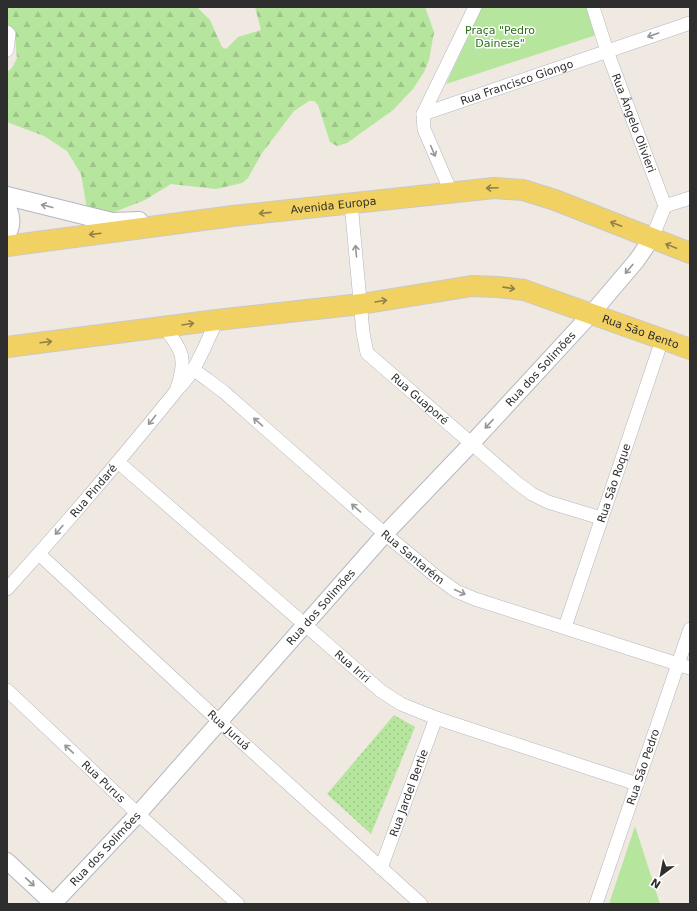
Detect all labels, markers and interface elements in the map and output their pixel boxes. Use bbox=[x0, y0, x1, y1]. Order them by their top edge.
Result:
park label: Praça "Pedro Dainese" bbox=[465, 24, 535, 50]
one-way arrow bbox=[648, 32, 660, 40]
street label: Rua Francisco Giongo bbox=[459, 57, 575, 108]
street label: Rua Ângelo Olivieri bbox=[609, 72, 658, 174]
one-way arrow bbox=[430, 144, 437, 156]
one-way arrow bbox=[486, 184, 499, 192]
street label: Avenida Europa bbox=[290, 195, 377, 217]
one-way arrow bbox=[40, 201, 53, 209]
one-way arrow bbox=[259, 209, 272, 216]
one-way arrow bbox=[610, 219, 622, 227]
one-way arrow bbox=[88, 230, 101, 238]
one-way arrow bbox=[666, 241, 678, 249]
one-way arrow bbox=[352, 245, 359, 258]
one-way arrow bbox=[625, 264, 634, 275]
one-way arrow bbox=[503, 284, 516, 292]
one-way arrow bbox=[374, 297, 387, 305]
street label: Rua São Bento bbox=[600, 312, 681, 352]
one-way arrow bbox=[182, 320, 195, 328]
street label: Rua dos Solimões bbox=[503, 329, 579, 409]
one-way arrow bbox=[39, 339, 52, 346]
street label: Rua Guaporé bbox=[388, 371, 451, 428]
one-way arrow bbox=[148, 415, 157, 426]
one-way arrow bbox=[253, 417, 263, 427]
one-way arrow bbox=[485, 419, 494, 429]
street label: Rua São Roque bbox=[595, 442, 634, 525]
street label: Rua Pindaré bbox=[68, 462, 120, 520]
one-way arrow bbox=[351, 504, 361, 513]
one-way arrow bbox=[55, 525, 64, 536]
street label: Rua Santarém bbox=[378, 528, 447, 587]
street label: Rua dos Solimões bbox=[284, 566, 358, 648]
one-way arrow bbox=[453, 589, 465, 596]
street label: Rua Iriri bbox=[332, 648, 373, 686]
street label: Rua Juruá bbox=[205, 708, 253, 753]
street label: Rua São Pedro bbox=[624, 727, 662, 807]
one-way arrow bbox=[64, 744, 74, 753]
street label: Rua Jardel Bertie bbox=[387, 747, 431, 839]
street label: Rua Purus bbox=[79, 758, 128, 806]
street label: Rua dos Solimões bbox=[67, 809, 144, 889]
north arrow bbox=[641, 855, 681, 895]
text: N bbox=[649, 875, 663, 891]
one-way arrow bbox=[25, 877, 35, 887]

